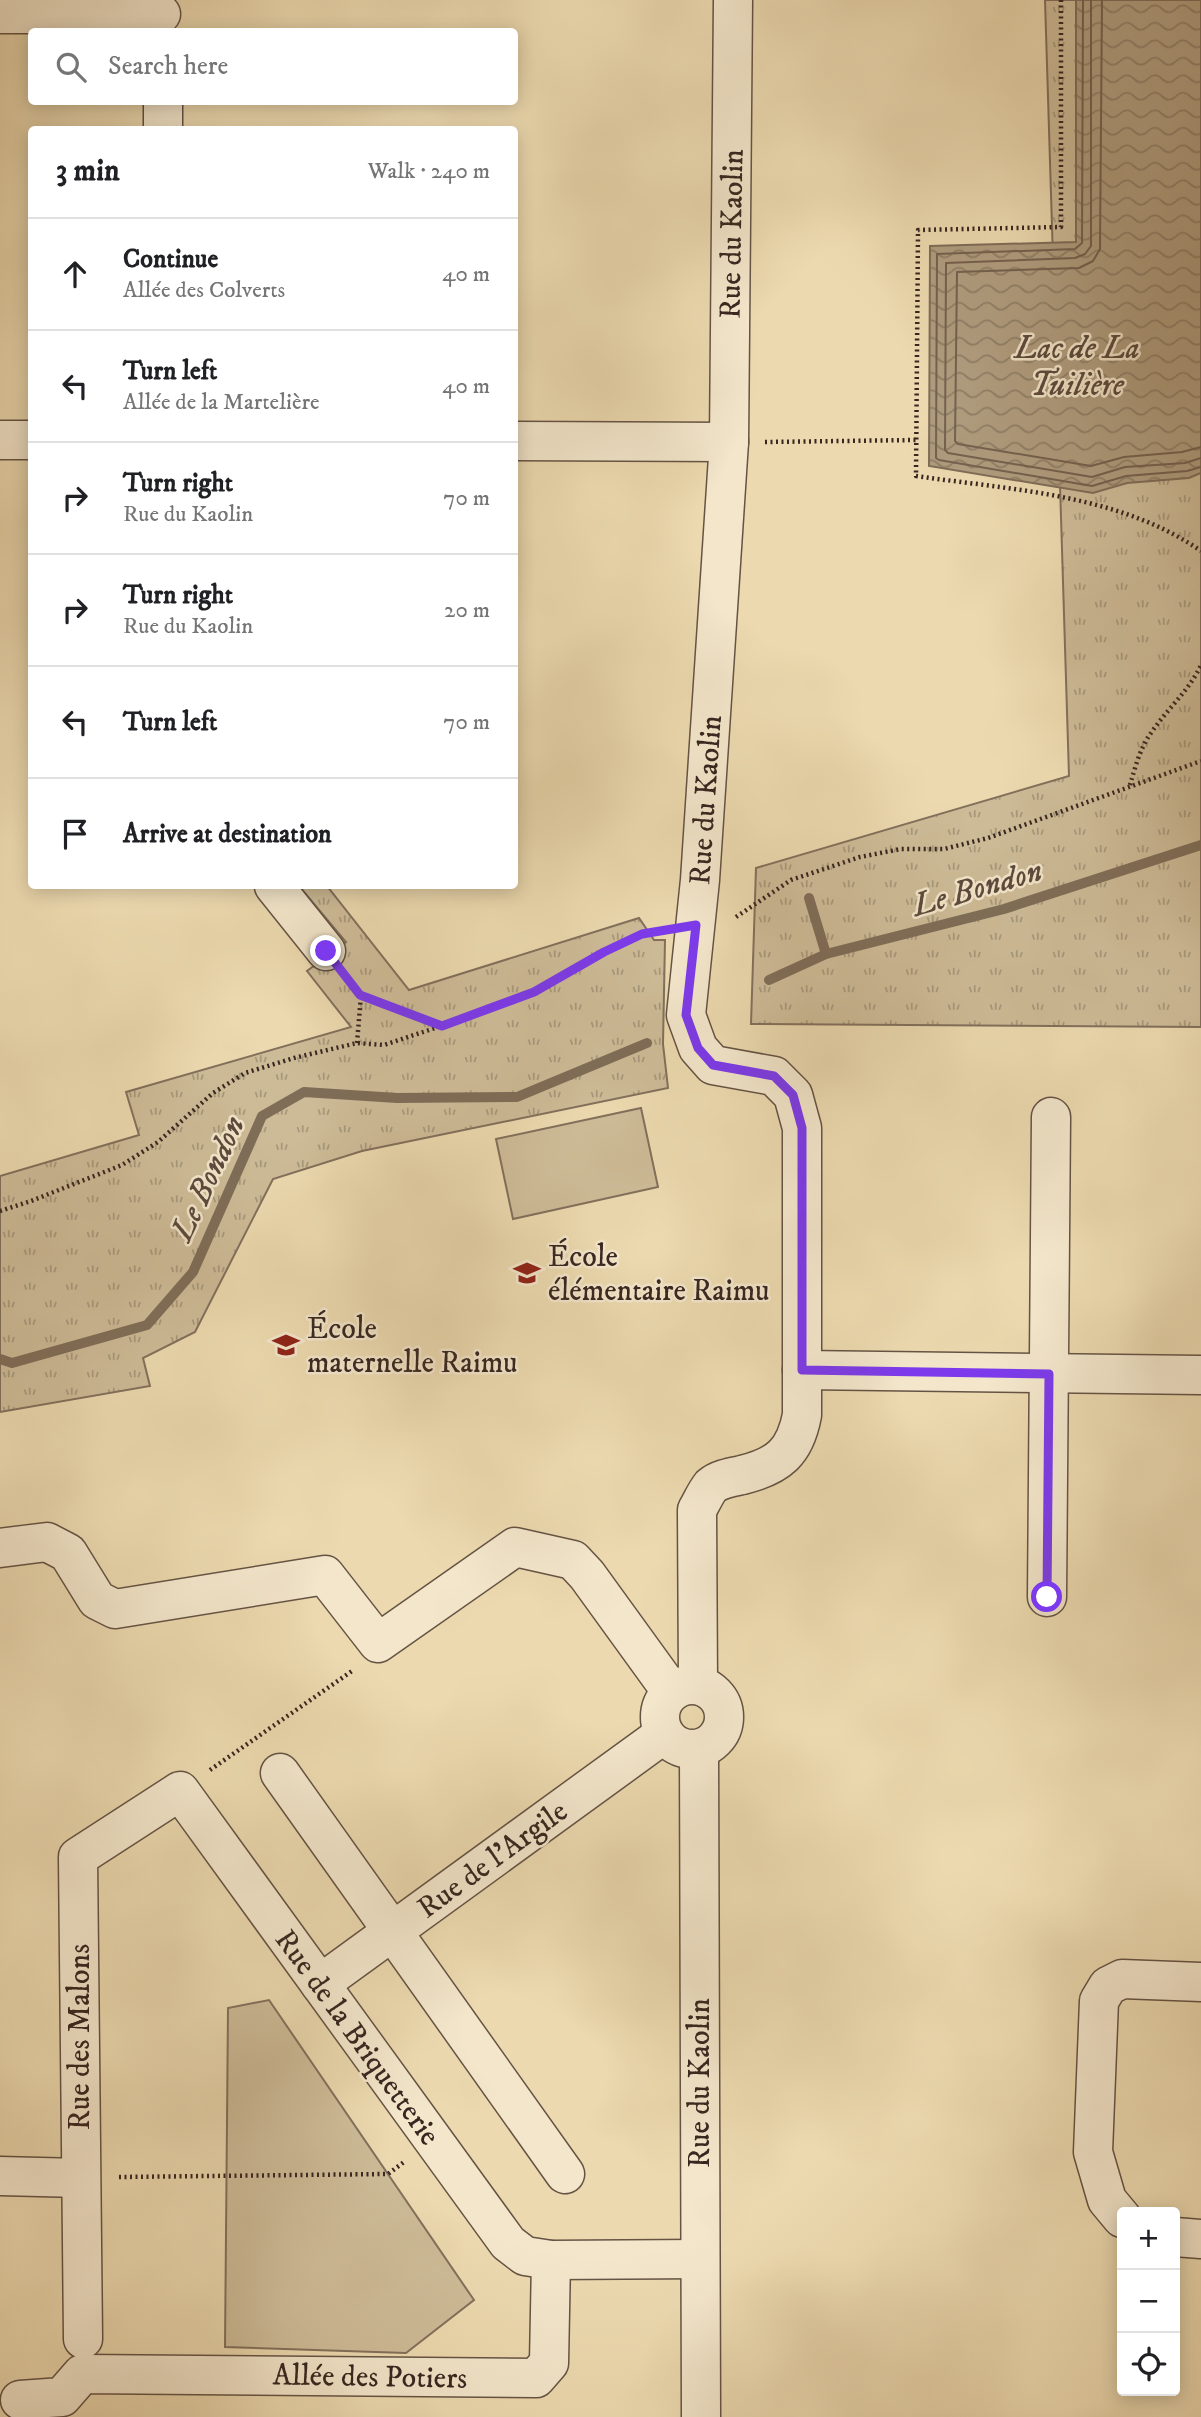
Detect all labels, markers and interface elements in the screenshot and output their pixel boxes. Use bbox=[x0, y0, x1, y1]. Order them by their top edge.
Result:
search box bbox=[28, 28, 518, 105]
icon: search bbox=[52, 48, 90, 86]
text: Search here bbox=[108, 50, 228, 83]
street label: Rue du Kaolin bbox=[713, 148, 752, 319]
text: 3 min bbox=[56, 153, 120, 190]
text: Walk · 240 m bbox=[368, 157, 490, 186]
text: Continue bbox=[123, 243, 218, 276]
icon: ahead bbox=[56, 255, 94, 293]
text: 40 m bbox=[442, 260, 490, 289]
text: Allée des Colverts bbox=[123, 276, 285, 305]
water label: Lac de La Tuilière bbox=[1012, 329, 1140, 406]
text: Turn left bbox=[123, 355, 217, 388]
icon: left bbox=[56, 367, 94, 405]
text: 40 m bbox=[442, 372, 490, 401]
text: Allée de la Martelière bbox=[123, 388, 320, 417]
text: Turn right bbox=[123, 467, 233, 500]
icon: right bbox=[56, 479, 94, 517]
text: 70 m bbox=[443, 484, 490, 513]
text: Rue du Kaolin bbox=[123, 500, 253, 529]
text: Turn right bbox=[123, 579, 233, 612]
icon: right bbox=[56, 591, 94, 629]
text: 20 m bbox=[444, 596, 490, 625]
text: Rue du Kaolin bbox=[123, 612, 253, 641]
icon: left bbox=[56, 703, 94, 741]
text: Turn left bbox=[123, 706, 217, 739]
text: 70 m bbox=[443, 708, 490, 737]
street label: Rue du Kaolin bbox=[682, 714, 731, 886]
icon: arrive bbox=[56, 815, 94, 853]
text: Arrive at destination bbox=[123, 818, 332, 851]
water label: Le Bondon bbox=[906, 851, 1047, 927]
route end bbox=[310, 935, 341, 966]
water label: Le Bondon bbox=[162, 1110, 255, 1250]
place label: École élémentaire Raimu bbox=[548, 1238, 770, 1310]
school or university icon: École élémentaire Raimu bbox=[512, 1258, 542, 1288]
place label: École maternelle Raimu bbox=[307, 1310, 518, 1382]
school or university icon: École maternelle Raimu bbox=[271, 1330, 301, 1360]
route start bbox=[1031, 1581, 1062, 1612]
street label: Rue de l'Argile bbox=[411, 1793, 575, 1927]
street label: Rue de la Briquetterie bbox=[266, 1923, 447, 2153]
street label: Rue des Malons bbox=[62, 1944, 99, 2130]
street label: Rue du Kaolin bbox=[682, 1998, 719, 2168]
map controls bbox=[1117, 2207, 1180, 2396]
button: + bbox=[1117, 2207, 1180, 2270]
button: − bbox=[1117, 2270, 1180, 2333]
button: locate bbox=[1117, 2333, 1180, 2396]
street label: Allée des Potiers bbox=[272, 2357, 468, 2398]

